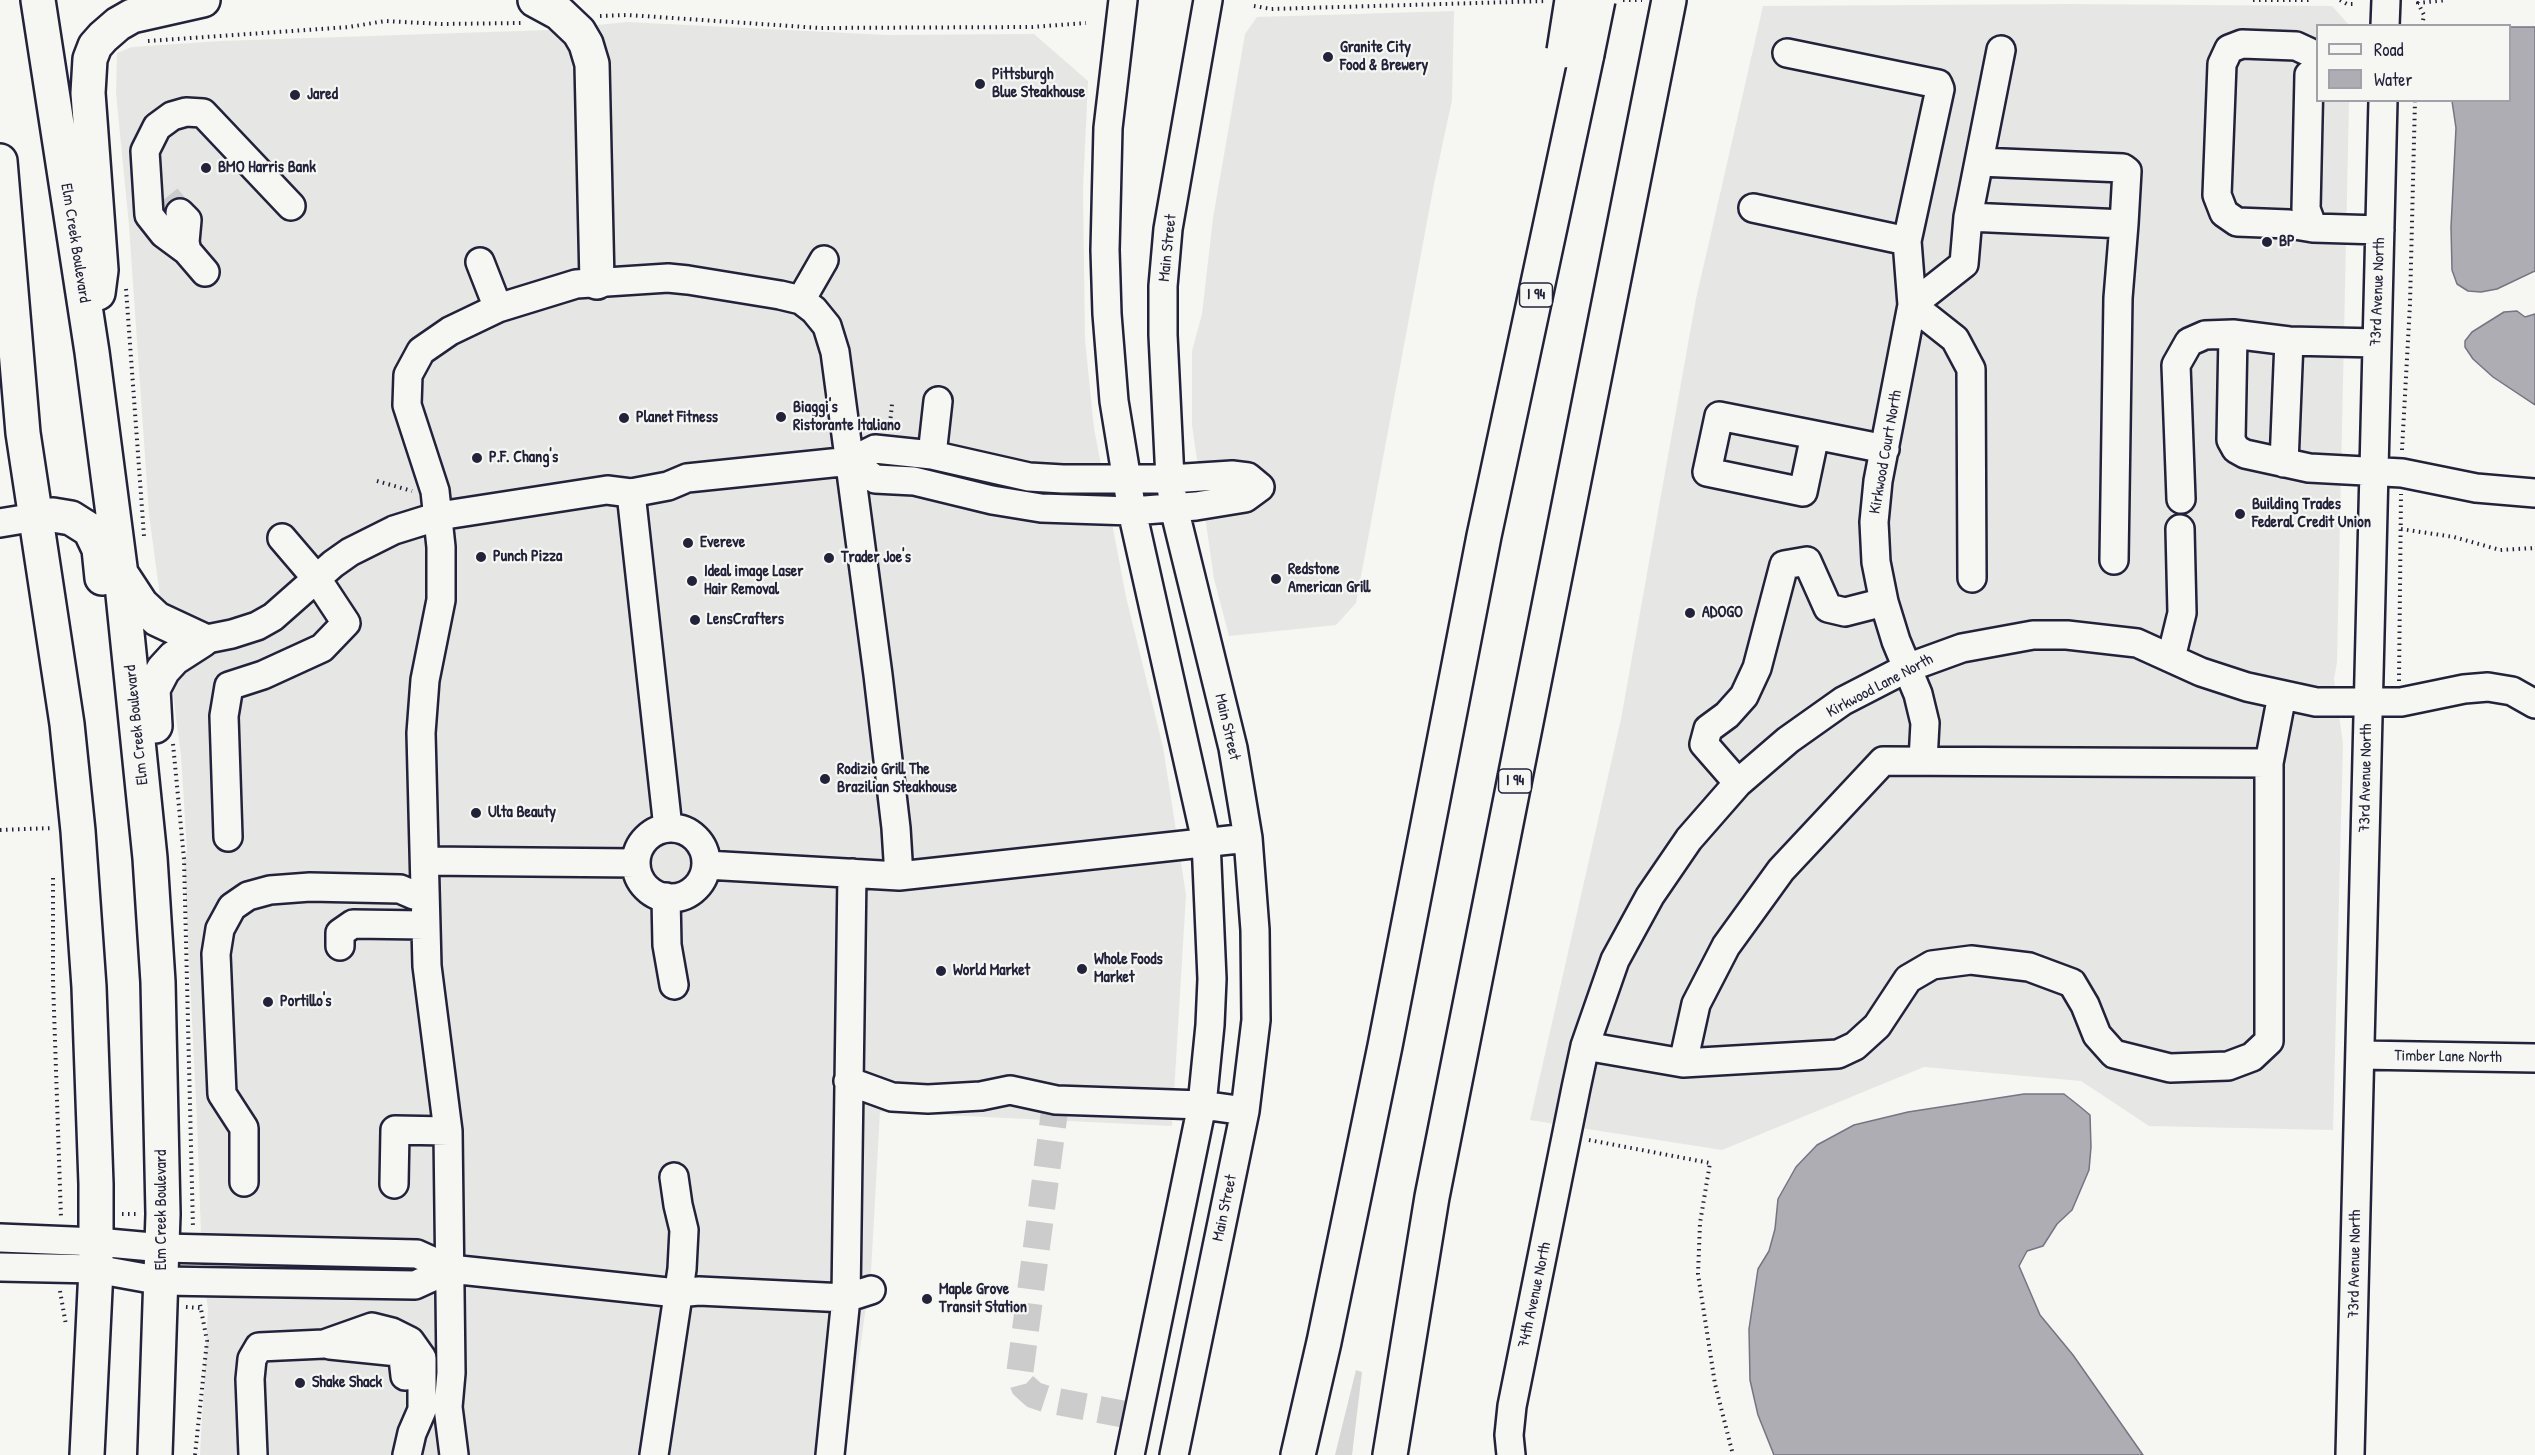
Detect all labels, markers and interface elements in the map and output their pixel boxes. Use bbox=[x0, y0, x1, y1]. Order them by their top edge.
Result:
legend bbox=[2316, 24, 2511, 102]
text: Road bbox=[2374, 37, 2404, 62]
place label: Granite City Food & Brewery bbox=[1340, 38, 1428, 76]
marker: Granite City Food & Brewery bbox=[1321, 50, 1335, 64]
place label: Pittsburgh Blue Steakhouse bbox=[992, 65, 1085, 103]
text: Water bbox=[2374, 67, 2412, 92]
marker: Pittsburgh Blue Steakhouse bbox=[973, 77, 987, 91]
place label: Jared bbox=[307, 85, 338, 105]
marker: Jared bbox=[288, 88, 302, 102]
place label: BMO Harris Bank bbox=[218, 158, 316, 178]
marker: BMO Harris Bank bbox=[199, 161, 213, 175]
street label: Elm Creek Boulevard bbox=[56, 182, 94, 304]
street label: Main Street bbox=[1155, 213, 1181, 283]
place label: BP bbox=[2279, 232, 2295, 252]
marker: BP bbox=[2260, 235, 2274, 249]
street label: 73rd Avenue North bbox=[2367, 237, 2389, 347]
road number: I 94 bbox=[1520, 283, 1552, 307]
street label: Kirkwood Court North bbox=[1866, 389, 1906, 515]
place label: Biaggi's Ristorante Italiano bbox=[793, 398, 901, 436]
place label: Planet Fitness bbox=[636, 408, 718, 428]
marker: Biaggi's Ristorante Italiano bbox=[774, 410, 788, 424]
marker: Planet Fitness bbox=[617, 411, 631, 425]
place label: P.F. Chang's bbox=[489, 448, 558, 468]
marker: P.F. Chang's bbox=[470, 451, 484, 465]
place label: Building Trades Federal Credit Union bbox=[2252, 495, 2371, 533]
marker: Building Trades Federal Credit Union bbox=[2233, 507, 2247, 521]
place label: Evereve bbox=[700, 533, 745, 553]
marker: Evereve bbox=[681, 536, 695, 550]
place label: Punch Pizza bbox=[493, 547, 562, 567]
place label: Trader Joe's bbox=[841, 548, 911, 568]
marker: Punch Pizza bbox=[474, 550, 488, 564]
marker: Trader Joe's bbox=[822, 551, 836, 565]
place label: Redstone American Grill bbox=[1288, 560, 1371, 598]
place label: Ideal image Laser Hair Removal bbox=[704, 562, 803, 600]
marker: Redstone American Grill bbox=[1269, 572, 1283, 586]
marker: Ideal image Laser Hair Removal bbox=[685, 574, 699, 588]
place label: ADOGO bbox=[1702, 603, 1743, 623]
marker: ADOGO bbox=[1683, 606, 1697, 620]
place label: LensCrafters bbox=[707, 610, 784, 630]
marker: LensCrafters bbox=[688, 613, 702, 627]
street label: Kirkwood Lane North bbox=[1823, 650, 1937, 722]
street label: Elm Creek Boulevard bbox=[121, 664, 153, 786]
street label: Main Street bbox=[1210, 692, 1244, 762]
street label: 73rd Avenue North bbox=[2355, 723, 2377, 833]
place label: Rodizio Grill The Brazilian Steakhouse bbox=[837, 760, 957, 798]
road number: I 94 bbox=[1498, 769, 1532, 793]
marker: Rodizio Grill The Brazilian Steakhouse bbox=[818, 772, 832, 786]
place label: Ulta Beauty bbox=[488, 803, 556, 823]
marker: Ulta Beauty bbox=[469, 806, 483, 820]
place label: Whole Foods Market bbox=[1094, 950, 1163, 988]
place label: World Market bbox=[953, 961, 1030, 981]
marker: Whole Foods Market bbox=[1075, 962, 1089, 976]
marker: World Market bbox=[934, 964, 948, 978]
place label: Portillo's bbox=[280, 992, 332, 1012]
marker: Portillo's bbox=[261, 995, 275, 1009]
street label: Timber Lane North bbox=[2394, 1046, 2502, 1068]
street label: Elm Creek Boulevard bbox=[152, 1150, 172, 1270]
street label: Main Street bbox=[1209, 1173, 1241, 1243]
street label: 73rd Avenue North bbox=[2344, 1209, 2366, 1319]
street label: 74th Avenue North bbox=[1514, 1240, 1556, 1350]
place label: Maple Grove Transit Station bbox=[939, 1280, 1027, 1318]
marker: Maple Grove Transit Station bbox=[920, 1292, 934, 1306]
place label: Shake Shack bbox=[312, 1373, 382, 1393]
marker: Shake Shack bbox=[293, 1376, 307, 1390]

